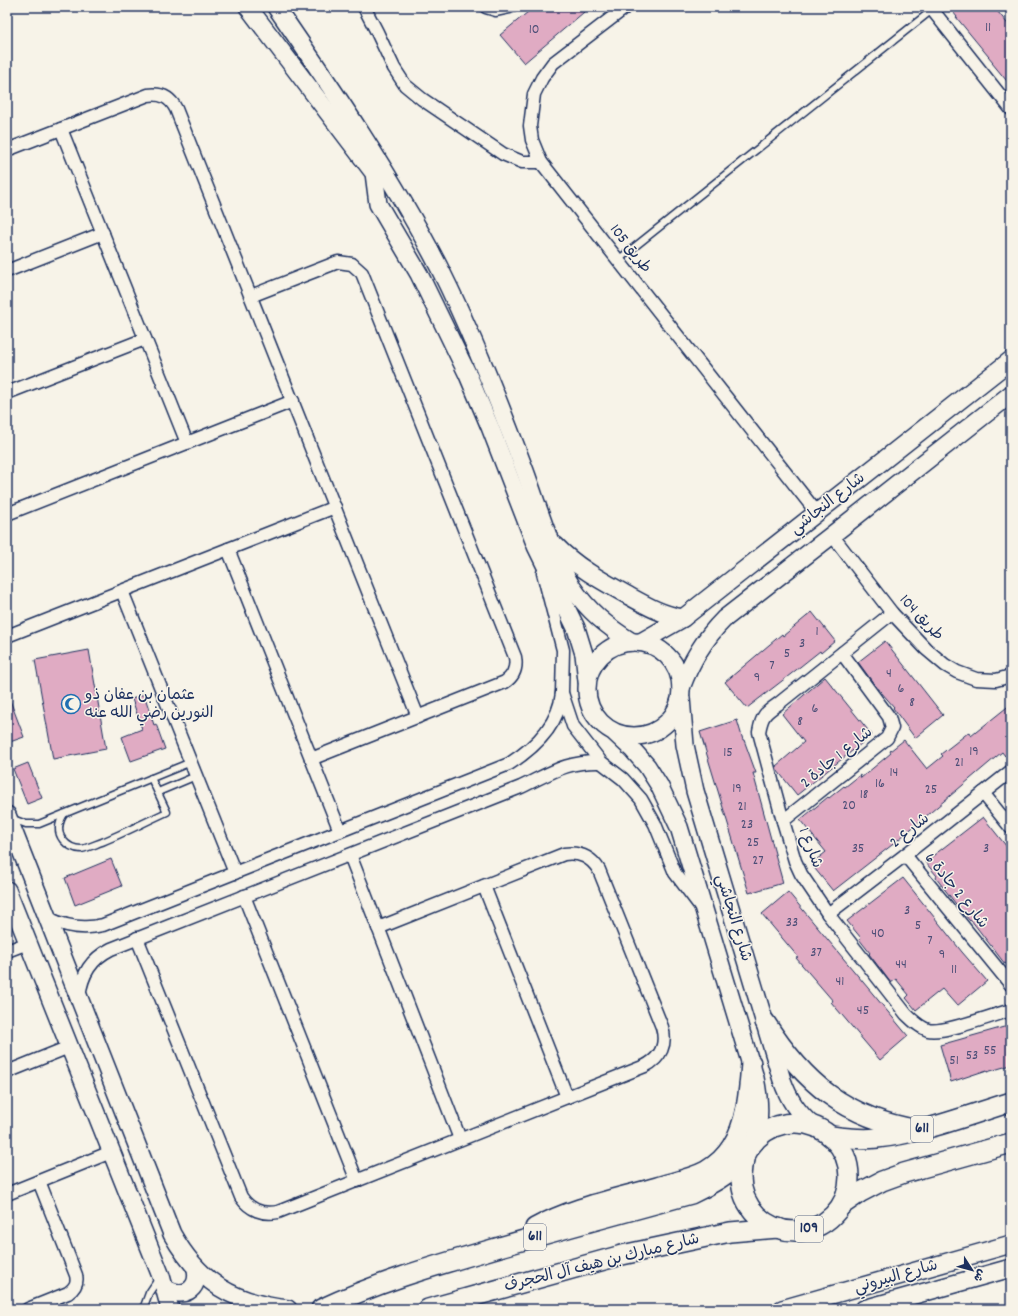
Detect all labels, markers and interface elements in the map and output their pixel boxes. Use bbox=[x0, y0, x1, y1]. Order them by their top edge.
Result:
house number: 11 bbox=[985, 18, 991, 38]
house number: 10 bbox=[529, 20, 539, 40]
street label: طريق 105 bbox=[603, 219, 657, 279]
street label: شارع النجاشي bbox=[786, 467, 871, 542]
street label: طريق 104 bbox=[893, 590, 949, 646]
house number: 1 bbox=[815, 622, 819, 642]
house number: 3 bbox=[799, 634, 805, 654]
house number: 5 bbox=[784, 644, 790, 664]
house number: 7 bbox=[769, 656, 775, 676]
house number: 4 bbox=[886, 664, 892, 684]
house number: 9 bbox=[754, 668, 760, 688]
house number: 6 bbox=[898, 679, 905, 699]
place label: عثمان بن عفان ذو النورين رضي الله عنه bbox=[83, 684, 213, 726]
mosque icon: عثمان بن عفان ذو النورين رضي الله عنه bbox=[60, 693, 82, 715]
house number: 8 bbox=[909, 693, 915, 713]
house number: 6 bbox=[812, 699, 819, 719]
house number: 8 bbox=[797, 712, 803, 732]
street label: شارع 1 جادة 2 bbox=[796, 722, 878, 794]
house number: 19 bbox=[969, 742, 979, 762]
house number: 15 bbox=[723, 743, 733, 763]
house number: 21 bbox=[954, 753, 964, 773]
house number: 14 bbox=[890, 763, 898, 783]
house number: 16 bbox=[875, 774, 885, 794]
house number: 19 bbox=[732, 779, 742, 799]
house number: 25 bbox=[925, 780, 937, 800]
house number: 18 bbox=[860, 785, 869, 805]
house number: 20 bbox=[842, 796, 856, 816]
house number: 21 bbox=[737, 797, 747, 817]
street label: شارع 2 bbox=[885, 808, 935, 854]
house number: 23 bbox=[741, 815, 753, 835]
street label: شارع 1 bbox=[792, 824, 828, 872]
house number: 25 bbox=[747, 833, 759, 853]
house number: 35 bbox=[852, 839, 864, 859]
house number: 3 bbox=[983, 839, 989, 859]
street label: شارع 2 جادة 6 bbox=[918, 848, 994, 934]
house number: 27 bbox=[752, 851, 764, 871]
street label: شارع النجاشي bbox=[708, 872, 757, 965]
house number: 3 bbox=[904, 901, 910, 921]
house number: 33 bbox=[786, 913, 798, 933]
house number: 5 bbox=[915, 916, 921, 936]
house number: 40 bbox=[871, 924, 885, 944]
house number: 7 bbox=[927, 931, 933, 951]
house number: 37 bbox=[810, 943, 822, 963]
house number: 9 bbox=[939, 945, 945, 965]
house number: 44 bbox=[895, 955, 907, 975]
house number: 11 bbox=[951, 960, 957, 980]
house number: 41 bbox=[836, 972, 844, 992]
house number: 45 bbox=[857, 1001, 869, 1021]
house number: 55 bbox=[984, 1041, 996, 1061]
house number: 53 bbox=[966, 1046, 978, 1066]
house number: 51 bbox=[949, 1051, 959, 1071]
road number: 611 bbox=[911, 1116, 933, 1142]
road number: 109 bbox=[795, 1216, 823, 1242]
road number: 611 bbox=[524, 1224, 546, 1250]
street label: شارع مبارك بن هيف آل الحجرف bbox=[502, 1228, 702, 1298]
north arrow bbox=[952, 1250, 992, 1290]
street label: شارع البيروني bbox=[852, 1254, 941, 1301]
text: ش bbox=[968, 1265, 989, 1284]

